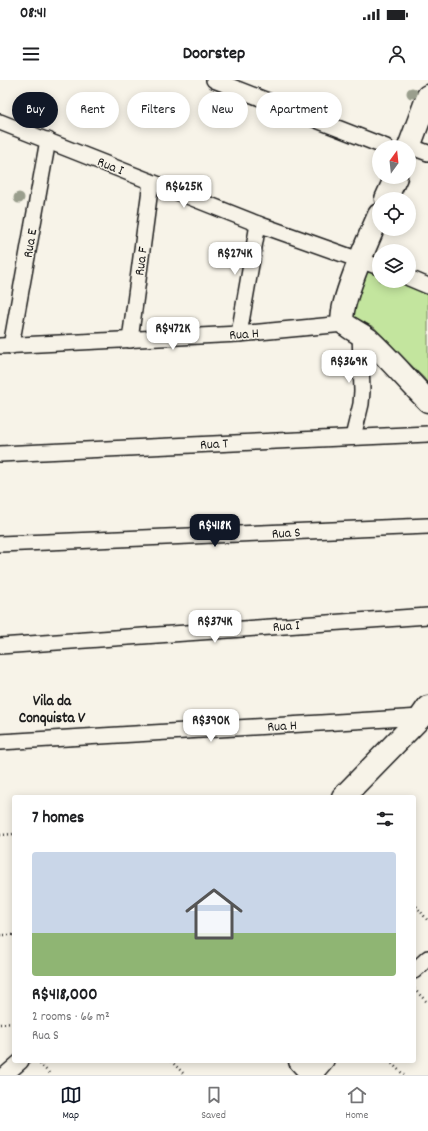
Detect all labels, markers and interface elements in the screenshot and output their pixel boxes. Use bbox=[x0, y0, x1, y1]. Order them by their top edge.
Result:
text: 08:41 bbox=[20, 3, 46, 25]
text: Doorstep bbox=[183, 42, 245, 67]
icon: menu bbox=[20, 43, 42, 65]
icon: person bbox=[386, 43, 408, 65]
chip: Buy bbox=[12, 92, 58, 128]
chip: Rent bbox=[66, 92, 119, 128]
chip: Filters bbox=[127, 92, 190, 128]
chip: New bbox=[198, 92, 248, 128]
chip: Apartment bbox=[256, 92, 342, 128]
north arrow bbox=[372, 140, 416, 184]
map controls bbox=[372, 140, 416, 288]
street label: Rua I bbox=[94, 153, 127, 181]
pin: R$625K bbox=[151, 175, 217, 209]
text: R$625K bbox=[166, 178, 203, 197]
button: locate bbox=[372, 192, 416, 236]
street label: Rua E bbox=[19, 227, 43, 259]
pin: R$274K bbox=[202, 242, 268, 276]
button: layers bbox=[372, 244, 416, 288]
street label: Rua F bbox=[130, 245, 154, 277]
text: R$274K bbox=[218, 245, 252, 264]
pin: R$472K bbox=[140, 317, 206, 351]
text: R$472K bbox=[156, 320, 190, 339]
street label: Rua H bbox=[229, 324, 260, 346]
pin: R$369K bbox=[316, 350, 382, 384]
text: R$369K bbox=[330, 353, 368, 372]
street label: Rua T bbox=[199, 434, 229, 456]
pin: R$418K bbox=[182, 514, 248, 548]
text: R$418K bbox=[199, 517, 231, 536]
street label: Rua S bbox=[271, 523, 301, 545]
pin: R$374K bbox=[182, 610, 248, 644]
text: R$374K bbox=[197, 613, 233, 632]
street label: Rua I bbox=[272, 616, 301, 638]
district label: Vila da Conquista V bbox=[19, 691, 86, 730]
pin: R$390K bbox=[178, 709, 244, 743]
text: R$390K bbox=[192, 712, 230, 731]
street label: Rua H bbox=[267, 716, 298, 738]
text: 7 homes bbox=[32, 807, 84, 831]
icon: filters bbox=[374, 808, 396, 830]
icon: home bbox=[178, 878, 250, 950]
text: R$418,000 bbox=[32, 984, 98, 1008]
text: 2 rooms · 66 m² bbox=[32, 1008, 110, 1027]
text: Rua S bbox=[32, 1027, 59, 1046]
tab: Map bbox=[60, 1084, 82, 1124]
tab: Saved bbox=[201, 1084, 226, 1124]
tab: Home bbox=[345, 1084, 368, 1124]

